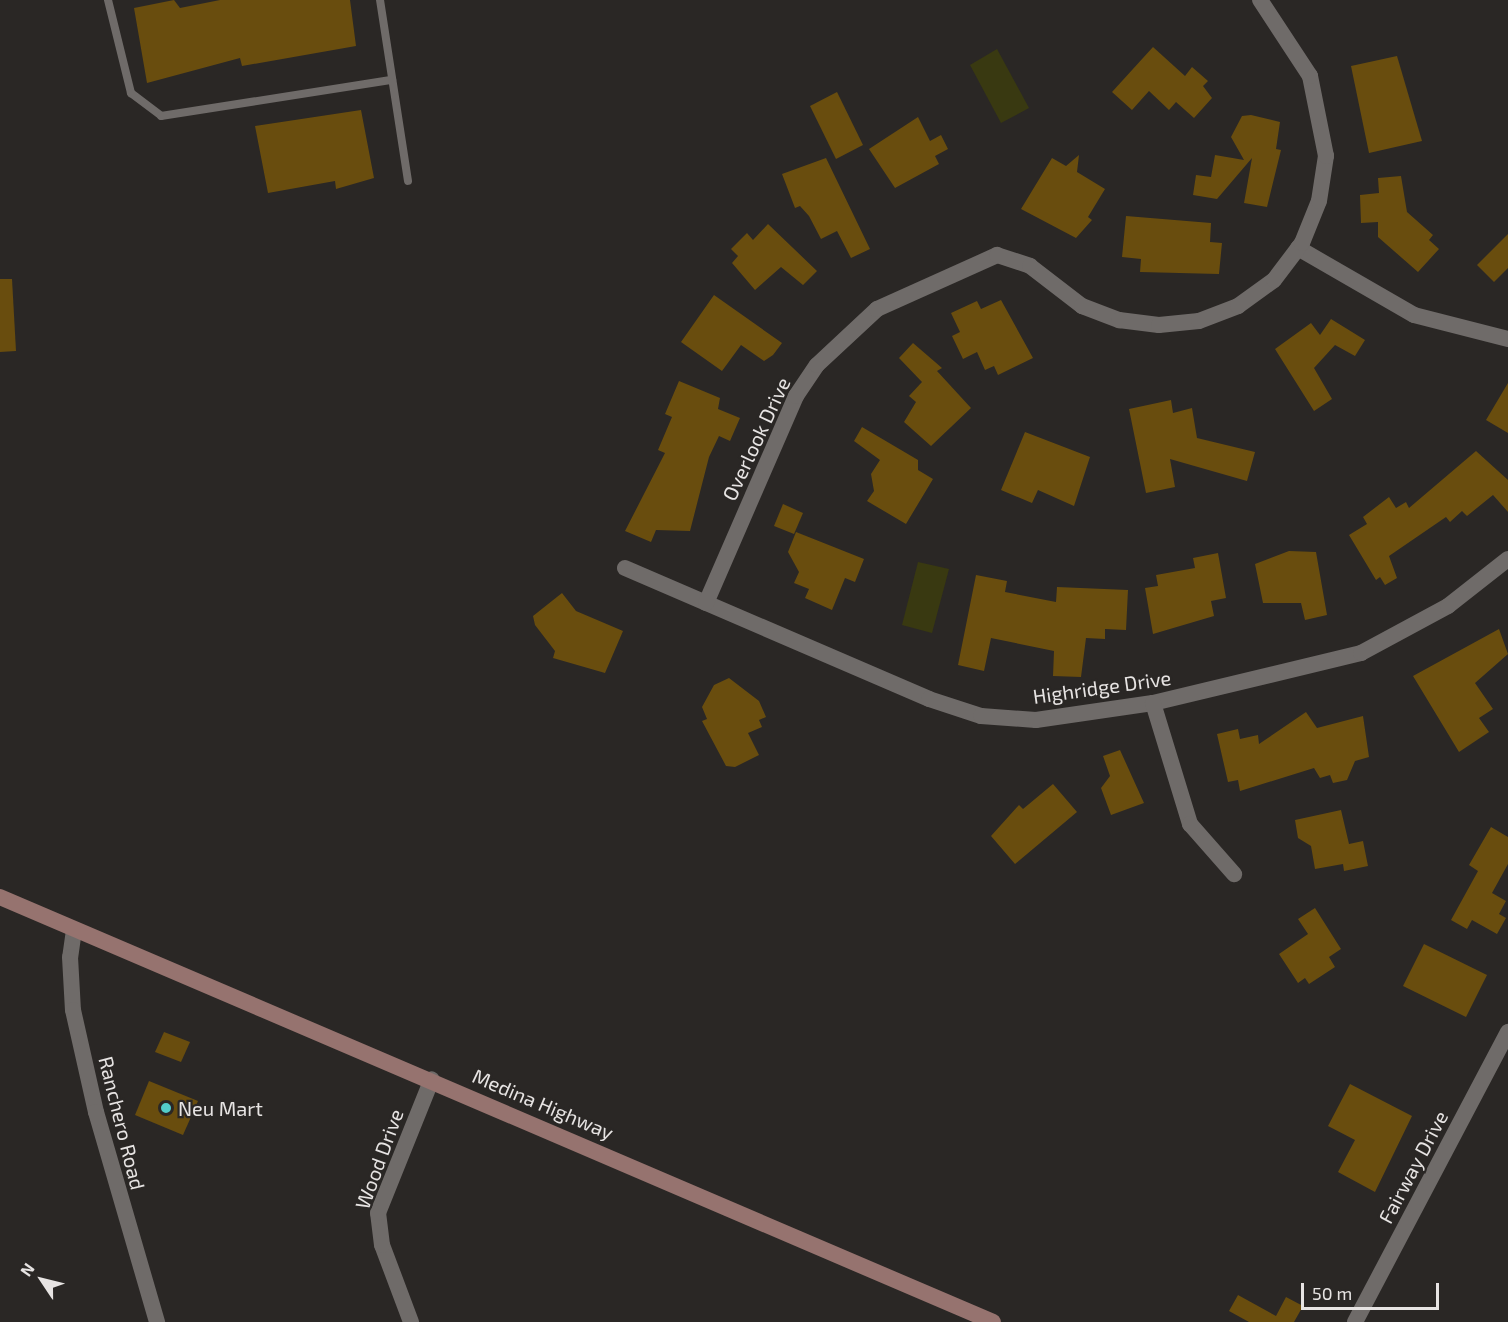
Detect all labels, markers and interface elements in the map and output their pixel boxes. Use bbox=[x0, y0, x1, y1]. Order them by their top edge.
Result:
street label: Overlook Drive bbox=[717, 373, 795, 505]
street label: Highridge Drive bbox=[1031, 665, 1173, 709]
street label: Ranchero Road bbox=[94, 1054, 150, 1192]
street label: Medina Highway bbox=[469, 1063, 617, 1145]
place label: Neu Mart bbox=[178, 1096, 263, 1120]
marker: Neu Mart bbox=[159, 1101, 173, 1115]
street label: Wood Drive bbox=[350, 1106, 408, 1212]
street label: Fairway Drive bbox=[1373, 1107, 1453, 1227]
north arrow bbox=[12, 1250, 72, 1310]
text: N bbox=[16, 1259, 38, 1280]
scale bar bbox=[1304, 1271, 1442, 1309]
text: 50 m bbox=[1312, 1282, 1352, 1304]

